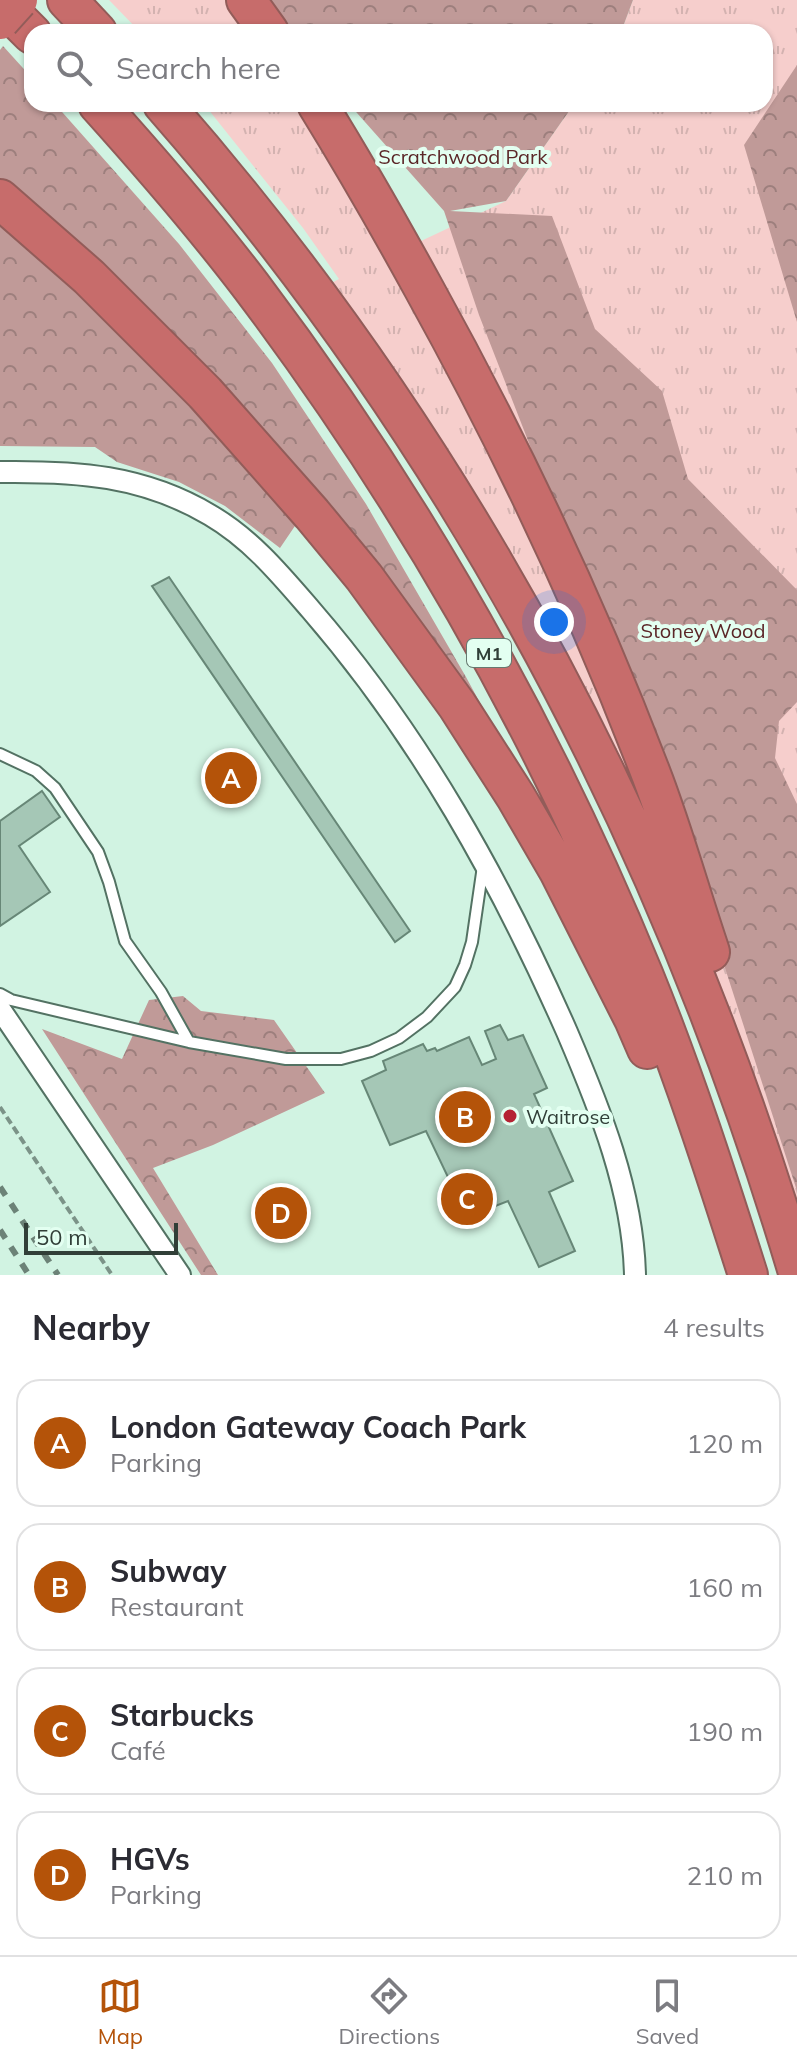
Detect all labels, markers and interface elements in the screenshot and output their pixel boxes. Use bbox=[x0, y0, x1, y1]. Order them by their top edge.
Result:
search box bbox=[24, 24, 773, 112]
icon: search bbox=[52, 46, 96, 90]
text: Search here bbox=[116, 49, 281, 87]
park label: Scratchwood Park bbox=[378, 144, 548, 169]
your location bbox=[534, 602, 574, 642]
park label: Stoney Wood bbox=[641, 618, 765, 643]
road number: M1 bbox=[467, 639, 511, 667]
pin: A bbox=[205, 748, 257, 808]
pin: B bbox=[439, 1087, 491, 1147]
place label: Waitrose bbox=[526, 1104, 610, 1129]
marker: Waitrose bbox=[501, 1107, 519, 1125]
pin: C bbox=[441, 1169, 493, 1229]
pin: D bbox=[255, 1183, 307, 1243]
scale bar bbox=[24, 1219, 178, 1255]
text: 50 m bbox=[36, 1223, 87, 1251]
text: Nearby bbox=[32, 1306, 150, 1349]
text: 4 results bbox=[663, 1311, 765, 1344]
text: London Gateway Coach Park bbox=[110, 1408, 526, 1446]
text: A bbox=[50, 1427, 70, 1460]
text: 120 m bbox=[687, 1427, 763, 1460]
text: Parking bbox=[110, 1446, 202, 1479]
text: Subway bbox=[110, 1552, 226, 1590]
text: B bbox=[51, 1571, 69, 1604]
text: 160 m bbox=[687, 1571, 763, 1604]
text: Restaurant bbox=[110, 1590, 244, 1623]
text: Starbucks bbox=[110, 1696, 254, 1734]
text: C bbox=[51, 1715, 69, 1748]
text: 190 m bbox=[687, 1715, 763, 1748]
text: Café bbox=[110, 1734, 166, 1767]
text: HGVs bbox=[110, 1840, 190, 1878]
text: D bbox=[50, 1859, 70, 1892]
text: 210 m bbox=[687, 1859, 763, 1892]
text: Parking bbox=[110, 1878, 202, 1911]
tab: Map bbox=[98, 1974, 143, 2050]
tab: Directions bbox=[339, 1974, 440, 2050]
tab: Saved bbox=[636, 1974, 699, 2050]

